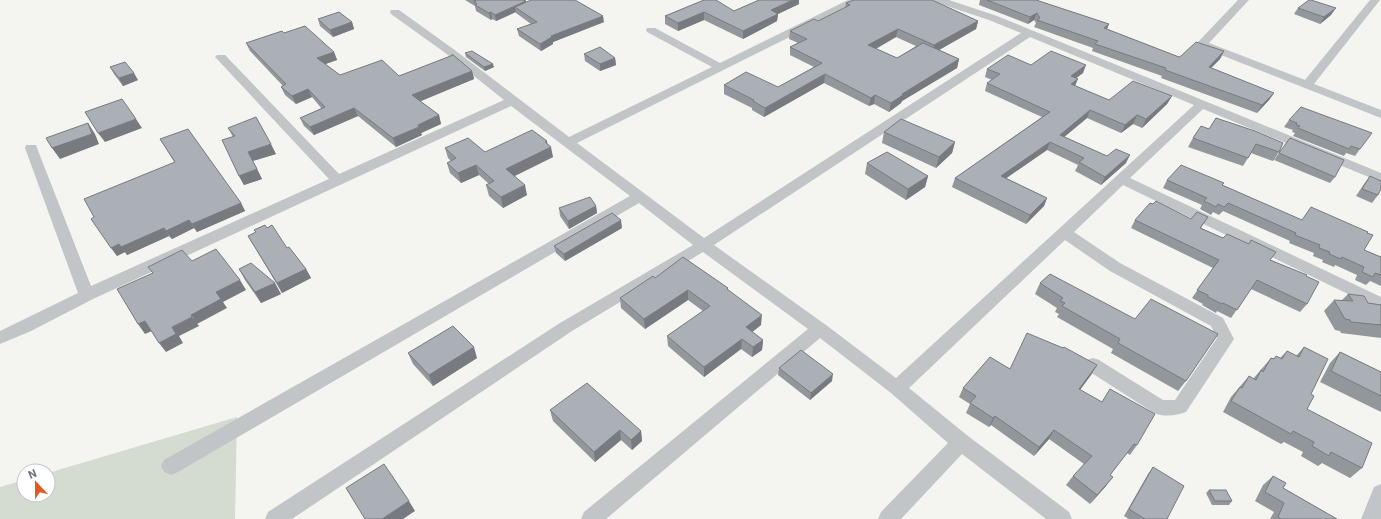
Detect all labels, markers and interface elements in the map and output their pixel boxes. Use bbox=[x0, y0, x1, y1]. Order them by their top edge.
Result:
north arrow bbox=[16, 463, 56, 503]
text: N bbox=[26, 467, 39, 482]

